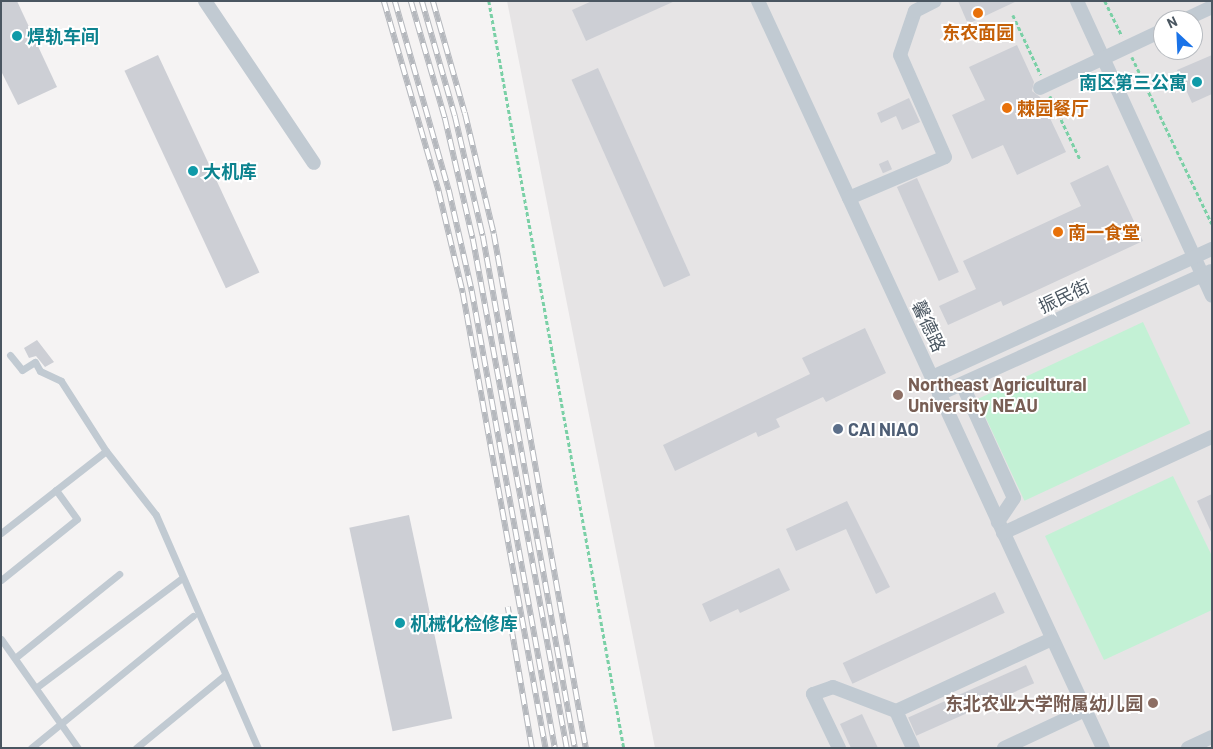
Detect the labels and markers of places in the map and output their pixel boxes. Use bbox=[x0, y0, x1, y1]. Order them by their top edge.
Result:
marker: 东农面园 bbox=[972, 7, 984, 19]
place label: 东农面园 bbox=[942, 21, 1014, 43]
place label: 焊轨车间 bbox=[27, 25, 99, 47]
marker: 焊轨车间 bbox=[11, 30, 23, 42]
place label: 南区第三公寓 bbox=[1079, 71, 1187, 93]
marker: 南区第三公寓 bbox=[1191, 76, 1203, 88]
place label: 棘园餐厅 bbox=[1017, 97, 1089, 119]
marker: 棘园餐厅 bbox=[1001, 102, 1013, 114]
place label: 大机库 bbox=[203, 160, 257, 182]
marker: 大机库 bbox=[187, 165, 199, 177]
place label: 南一食堂 bbox=[1068, 221, 1140, 243]
marker: 南一食堂 bbox=[1052, 226, 1064, 238]
place label: Northeast Agricultural University NEAU bbox=[908, 374, 1087, 416]
marker: Northeast Agricultural University NEAU bbox=[892, 389, 904, 401]
place label: CAI NIAO bbox=[848, 418, 919, 440]
marker: CAI NIAO bbox=[832, 423, 844, 435]
place label: 机械化检修库 bbox=[410, 612, 518, 634]
marker: 机械化检修库 bbox=[394, 617, 406, 629]
place label: 东北农业大学附属幼儿园 bbox=[945, 692, 1143, 714]
marker: 东北农业大学附属幼儿园 bbox=[1147, 697, 1159, 709]

